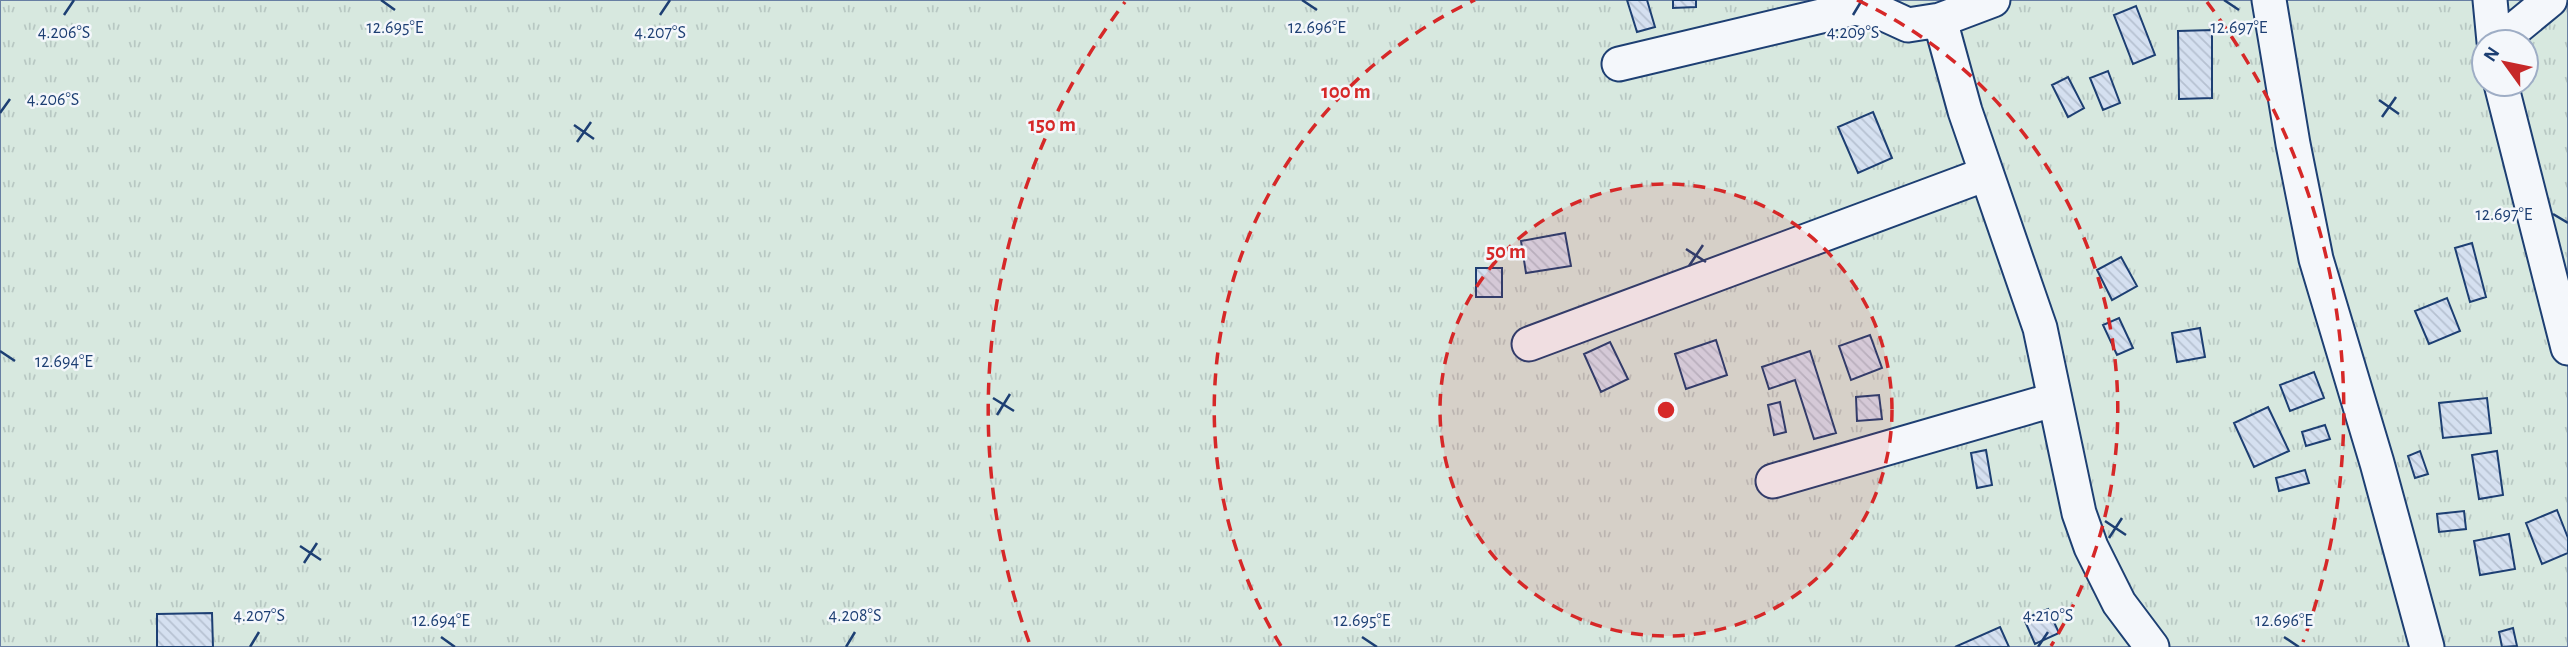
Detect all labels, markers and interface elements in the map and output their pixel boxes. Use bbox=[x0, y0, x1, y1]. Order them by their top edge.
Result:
text: 12.695°E bbox=[367, 19, 424, 37]
text: 12.696°E bbox=[1288, 19, 1346, 37]
text: 12.697°E bbox=[2211, 19, 2268, 37]
text: 4.206°S bbox=[38, 24, 90, 42]
text: 4.207°S bbox=[634, 24, 686, 42]
text: 4.209°S bbox=[1827, 24, 1879, 42]
north arrow bbox=[2470, 28, 2540, 98]
text: N bbox=[2480, 44, 2504, 65]
text: 100 m bbox=[1321, 81, 1371, 102]
text: 4.206°S bbox=[27, 91, 79, 109]
text: 150 m bbox=[1028, 114, 1076, 135]
text: 12.697°E bbox=[2476, 206, 2533, 224]
text: 50 m bbox=[1486, 241, 1526, 262]
text: 12.694°E bbox=[35, 353, 93, 371]
centre of rings bbox=[1654, 398, 1678, 422]
text: 4.207°S bbox=[233, 607, 285, 625]
text: 4.208°S bbox=[829, 607, 881, 625]
text: 4.210°S bbox=[2023, 607, 2073, 625]
text: 12.694°E bbox=[412, 612, 470, 630]
text: 12.695°E bbox=[1334, 612, 1391, 630]
text: 12.696°E bbox=[2255, 612, 2313, 630]

